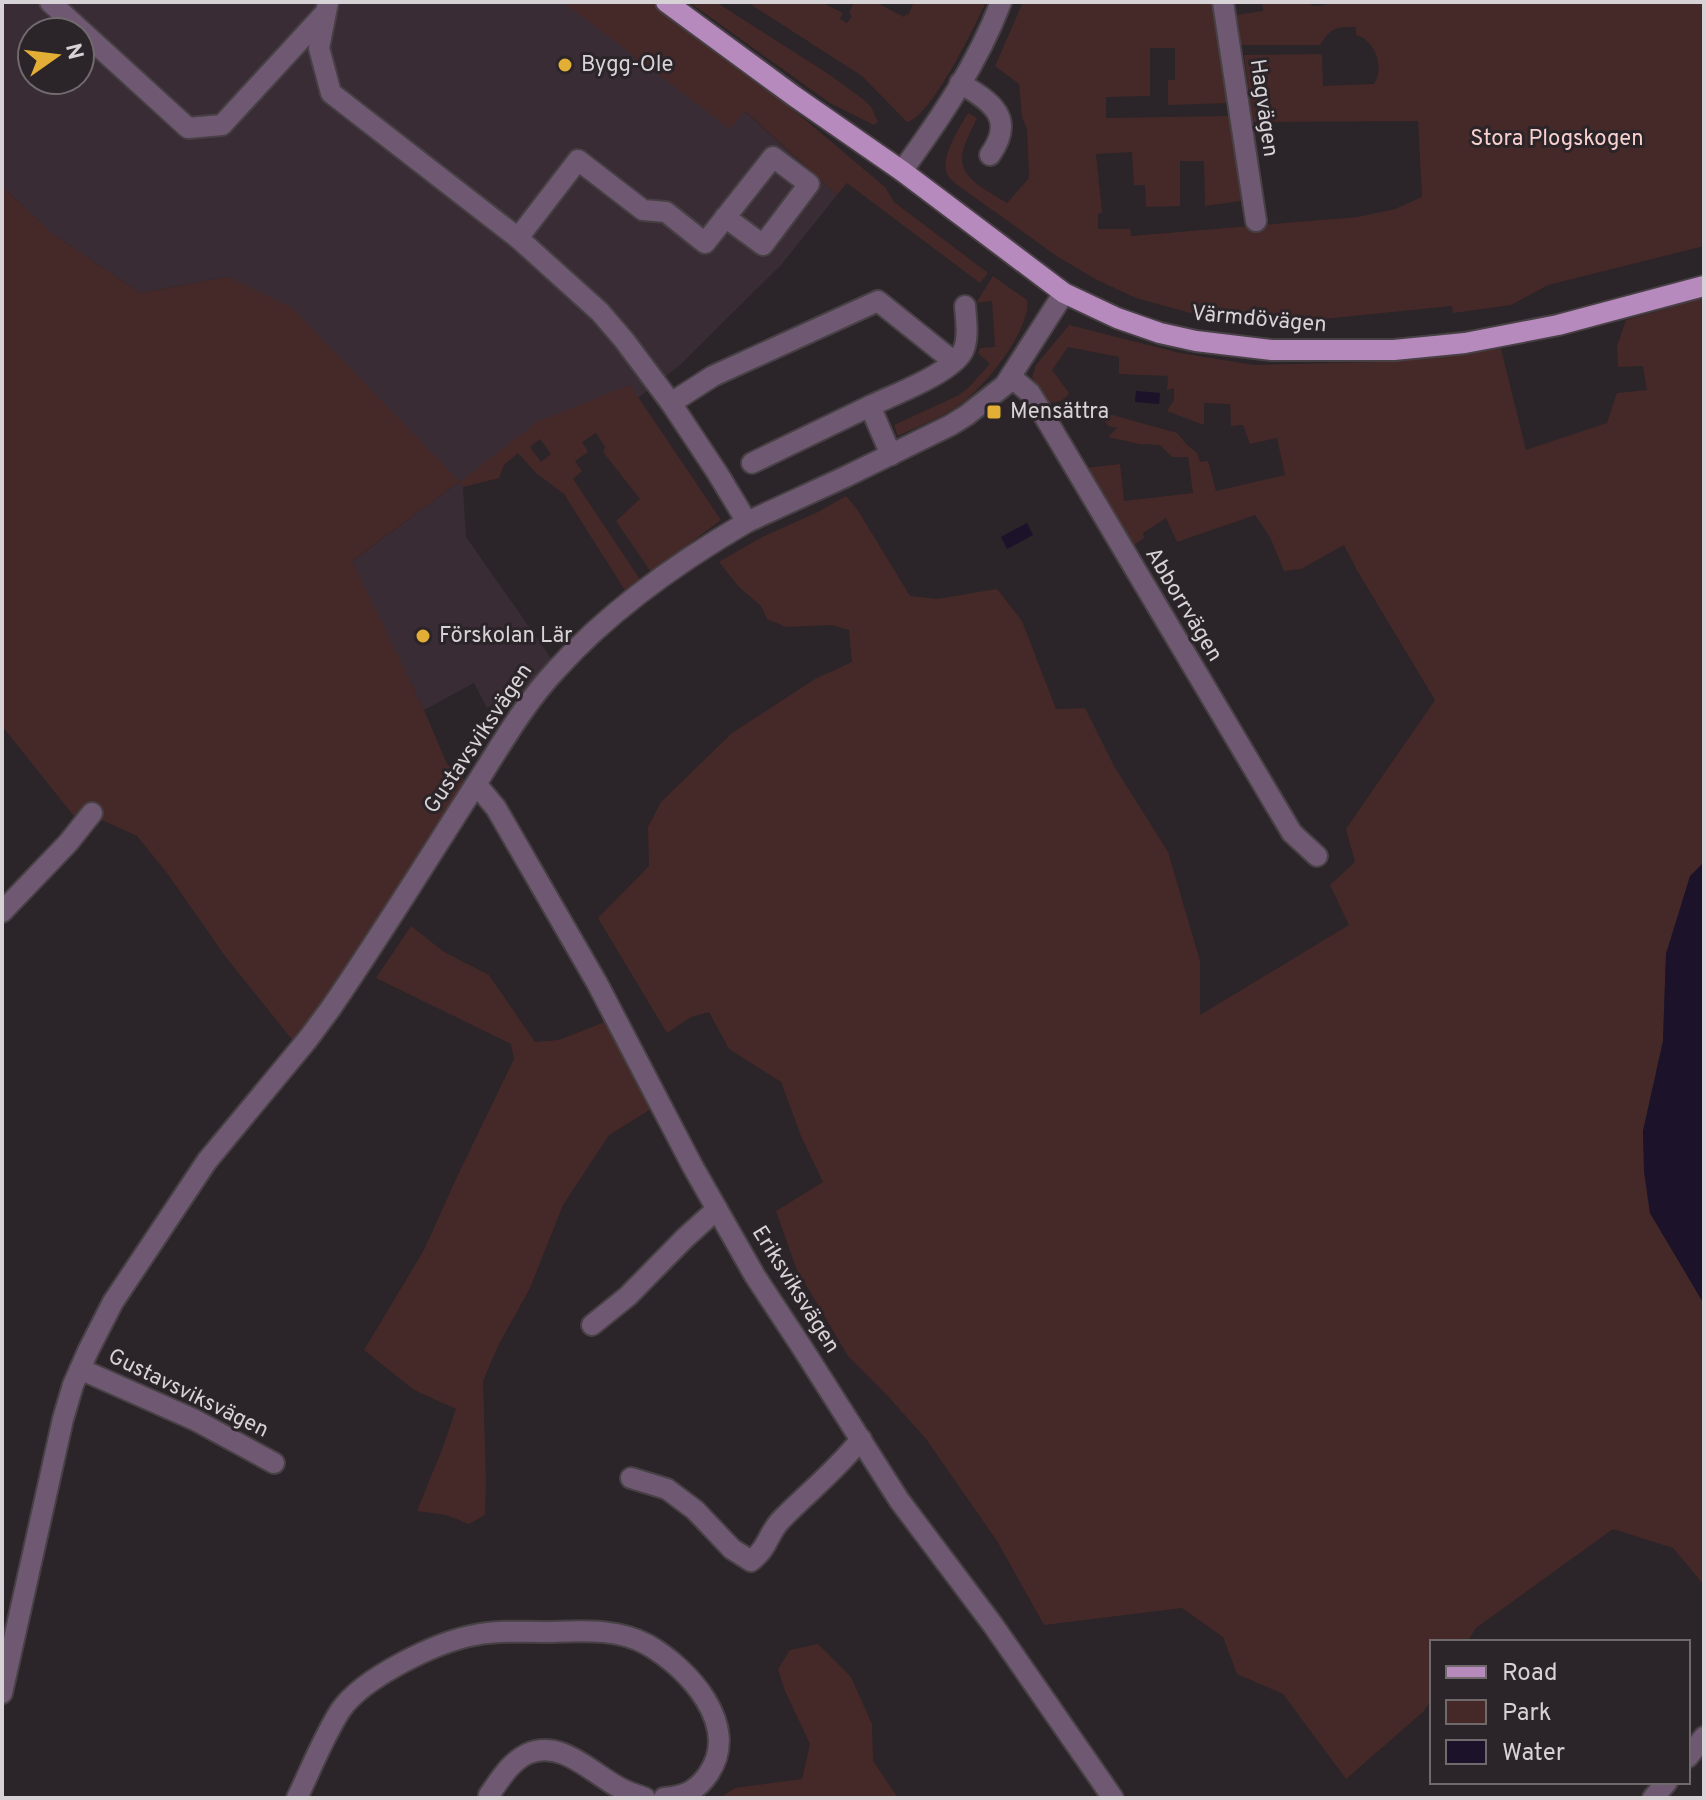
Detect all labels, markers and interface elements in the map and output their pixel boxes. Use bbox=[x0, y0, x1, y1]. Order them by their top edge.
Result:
north arrow bbox=[16, 16, 96, 96]
text: N bbox=[58, 41, 88, 63]
place label: Bygg-Ole bbox=[581, 52, 673, 79]
marker: Bygg-Ole bbox=[556, 56, 574, 74]
street label: Hagvägen bbox=[1243, 57, 1283, 159]
park label: Stora Plogskogen bbox=[1470, 126, 1644, 153]
street label: Värmdövägen bbox=[1190, 301, 1328, 339]
place label: Mensättra bbox=[1010, 399, 1109, 426]
marker: Mensättra bbox=[985, 403, 1003, 421]
street label: Abborrvägen bbox=[1138, 543, 1228, 667]
place label: Förskolan Lär bbox=[439, 623, 573, 650]
marker: Förskolan Lär bbox=[414, 627, 432, 645]
street label: Gustavsviksvägen bbox=[419, 659, 539, 819]
street label: Eriksviksvägen bbox=[745, 1221, 845, 1359]
street label: Gustavsviksvägen bbox=[103, 1343, 273, 1445]
legend bbox=[1430, 1640, 1690, 1784]
text: Road bbox=[1502, 1659, 1558, 1689]
text: Park bbox=[1502, 1699, 1552, 1729]
text: Water bbox=[1502, 1739, 1565, 1769]

